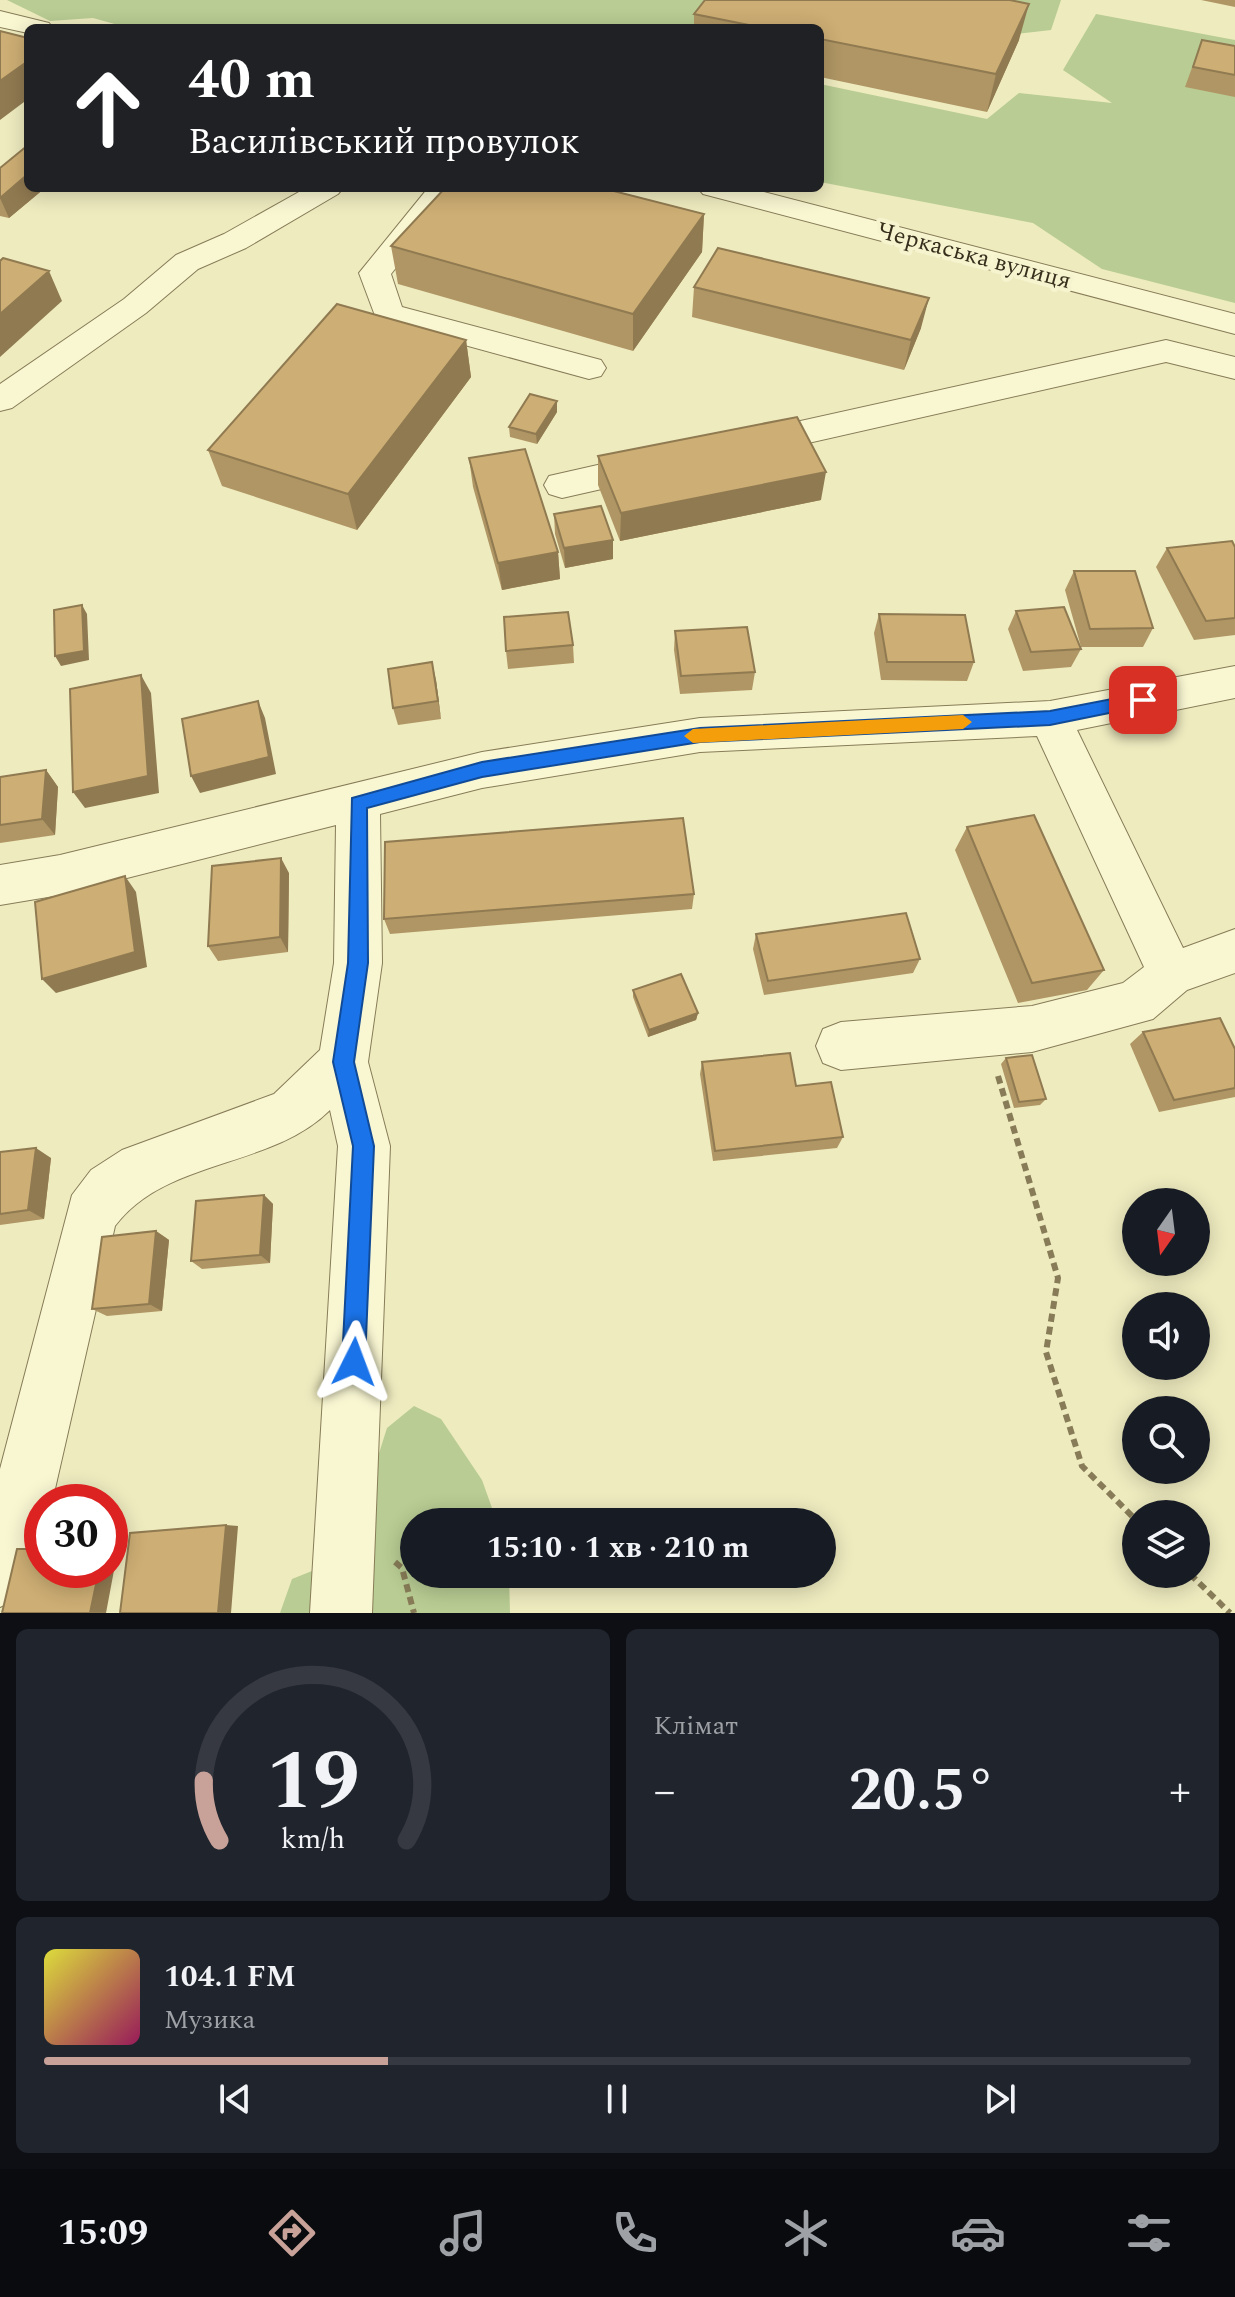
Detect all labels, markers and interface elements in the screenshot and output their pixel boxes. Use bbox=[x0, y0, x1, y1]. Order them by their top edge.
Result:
text: 40 m bbox=[188, 38, 315, 123]
icon: ahead bbox=[56, 56, 160, 160]
text: Василівський провулок bbox=[188, 115, 580, 170]
street label: Черкаська вулиця bbox=[873, 213, 1075, 299]
pin bbox=[1109, 666, 1177, 734]
icon: arrive bbox=[1121, 678, 1165, 722]
north arrow bbox=[1122, 1188, 1210, 1276]
map controls bbox=[1122, 1188, 1210, 1588]
button: sound bbox=[1122, 1292, 1210, 1380]
position arrow bbox=[312, 1320, 396, 1404]
button: search bbox=[1122, 1396, 1210, 1484]
speed limit sign: 30 bbox=[24, 1484, 128, 1588]
button: layers bbox=[1122, 1500, 1210, 1588]
text: 15:10 · 1 хв · 210 m bbox=[487, 1525, 749, 1571]
text: Клімат bbox=[654, 1706, 738, 1746]
text: 19 bbox=[266, 1719, 359, 1846]
text: 20.5° bbox=[849, 1745, 996, 1837]
text: − bbox=[654, 1758, 676, 1825]
text: + bbox=[1169, 1758, 1191, 1825]
text: km/h bbox=[281, 1818, 345, 1861]
text: 104.1 FM bbox=[164, 1954, 296, 2000]
text: Музика bbox=[164, 2000, 255, 2040]
icon: previous bbox=[213, 2077, 257, 2121]
icon: pause bbox=[595, 2077, 639, 2121]
icon: next bbox=[978, 2077, 1022, 2121]
icon: directions bbox=[264, 2205, 320, 2261]
icon: music bbox=[435, 2205, 491, 2261]
icon: phone bbox=[607, 2205, 663, 2261]
icon: climate bbox=[778, 2205, 834, 2261]
icon: car bbox=[950, 2205, 1006, 2261]
icon: filters bbox=[1121, 2205, 1177, 2261]
text: 15:09 bbox=[58, 2206, 148, 2261]

